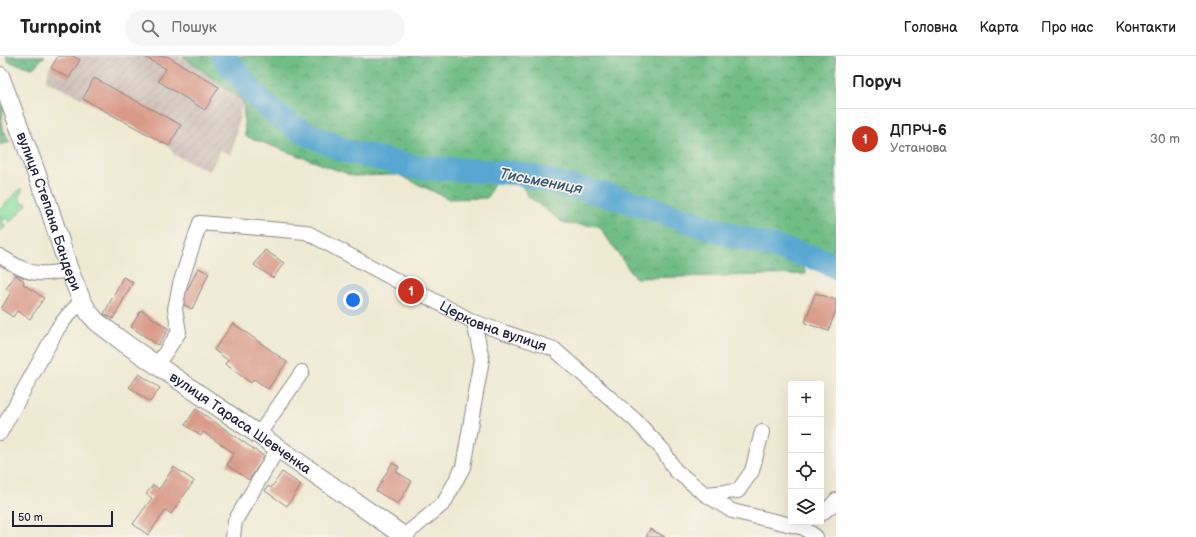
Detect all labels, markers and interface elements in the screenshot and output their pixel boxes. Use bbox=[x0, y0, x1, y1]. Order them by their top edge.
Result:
search box bbox=[125, 10, 405, 46]
text: Turnpoint bbox=[20, 16, 101, 39]
icon: search bbox=[139, 17, 161, 39]
text: Пошук bbox=[171, 18, 217, 37]
text: Головна bbox=[904, 19, 957, 36]
text: Карта bbox=[979, 19, 1019, 36]
text: Про нас bbox=[1041, 19, 1093, 36]
text: Контакти bbox=[1115, 19, 1176, 36]
text: Поруч bbox=[852, 72, 902, 92]
text: ДПРЧ-6 bbox=[890, 121, 947, 140]
street label: вулиця Степана Бандери bbox=[13, 130, 85, 294]
text: 1 bbox=[862, 131, 868, 147]
text: 30 m bbox=[1150, 131, 1180, 147]
text: Установа bbox=[890, 140, 947, 156]
water label: Тисьмениця bbox=[498, 164, 585, 199]
pin: 1 bbox=[398, 276, 424, 306]
your location bbox=[343, 290, 363, 310]
street label: Церковна вулиця bbox=[437, 297, 549, 355]
street label: вулиця Тараса Шевченка bbox=[166, 368, 315, 478]
map controls bbox=[788, 381, 824, 525]
button: + bbox=[788, 381, 824, 417]
button: − bbox=[788, 417, 824, 453]
button: locate bbox=[788, 453, 824, 489]
button: layers bbox=[788, 489, 824, 525]
scale bar bbox=[12, 509, 113, 528]
text: 50 m bbox=[18, 511, 43, 524]

